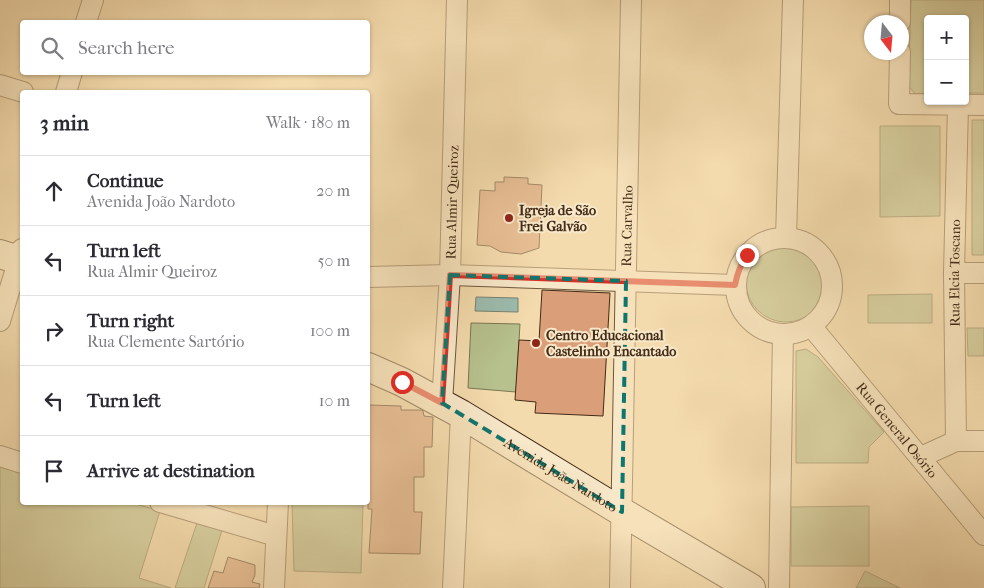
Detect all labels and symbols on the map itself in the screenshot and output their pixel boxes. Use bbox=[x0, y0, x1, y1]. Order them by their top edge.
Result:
north arrow bbox=[864, 15, 909, 60]
street label: Rua Almir Queiroz bbox=[442, 145, 462, 259]
street label: Rua Carvalho bbox=[618, 185, 636, 267]
place label: Igreja de São Frei Galvão bbox=[518, 202, 596, 235]
marker: Igreja de São Frei Galvão bbox=[503, 212, 515, 224]
street label: Rua Elcia Toscano bbox=[945, 219, 964, 327]
route end bbox=[736, 244, 759, 267]
place label: Centro Educacional Castelinho Encantado bbox=[546, 327, 676, 360]
marker: Centro Educacional Castelinho Encantado bbox=[530, 337, 542, 349]
route start bbox=[391, 371, 414, 394]
street label: Rua General Osório bbox=[853, 379, 942, 481]
street label: Avenida João Nardoto bbox=[500, 433, 621, 516]

